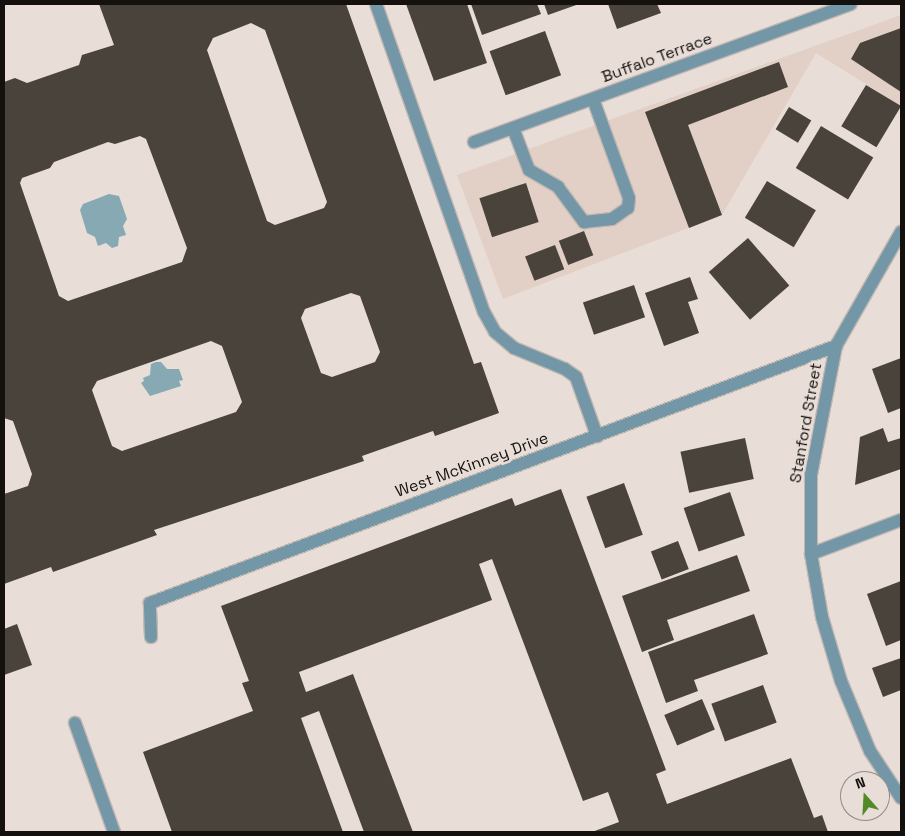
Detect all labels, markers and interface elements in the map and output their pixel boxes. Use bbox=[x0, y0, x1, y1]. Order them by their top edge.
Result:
street label: Buffalo Terrace bbox=[599, 29, 715, 87]
street label: Stanford Street bbox=[786, 361, 826, 485]
street label: West McKinney Drive bbox=[393, 428, 551, 502]
north arrow bbox=[840, 771, 890, 821]
text: N bbox=[853, 773, 868, 793]

